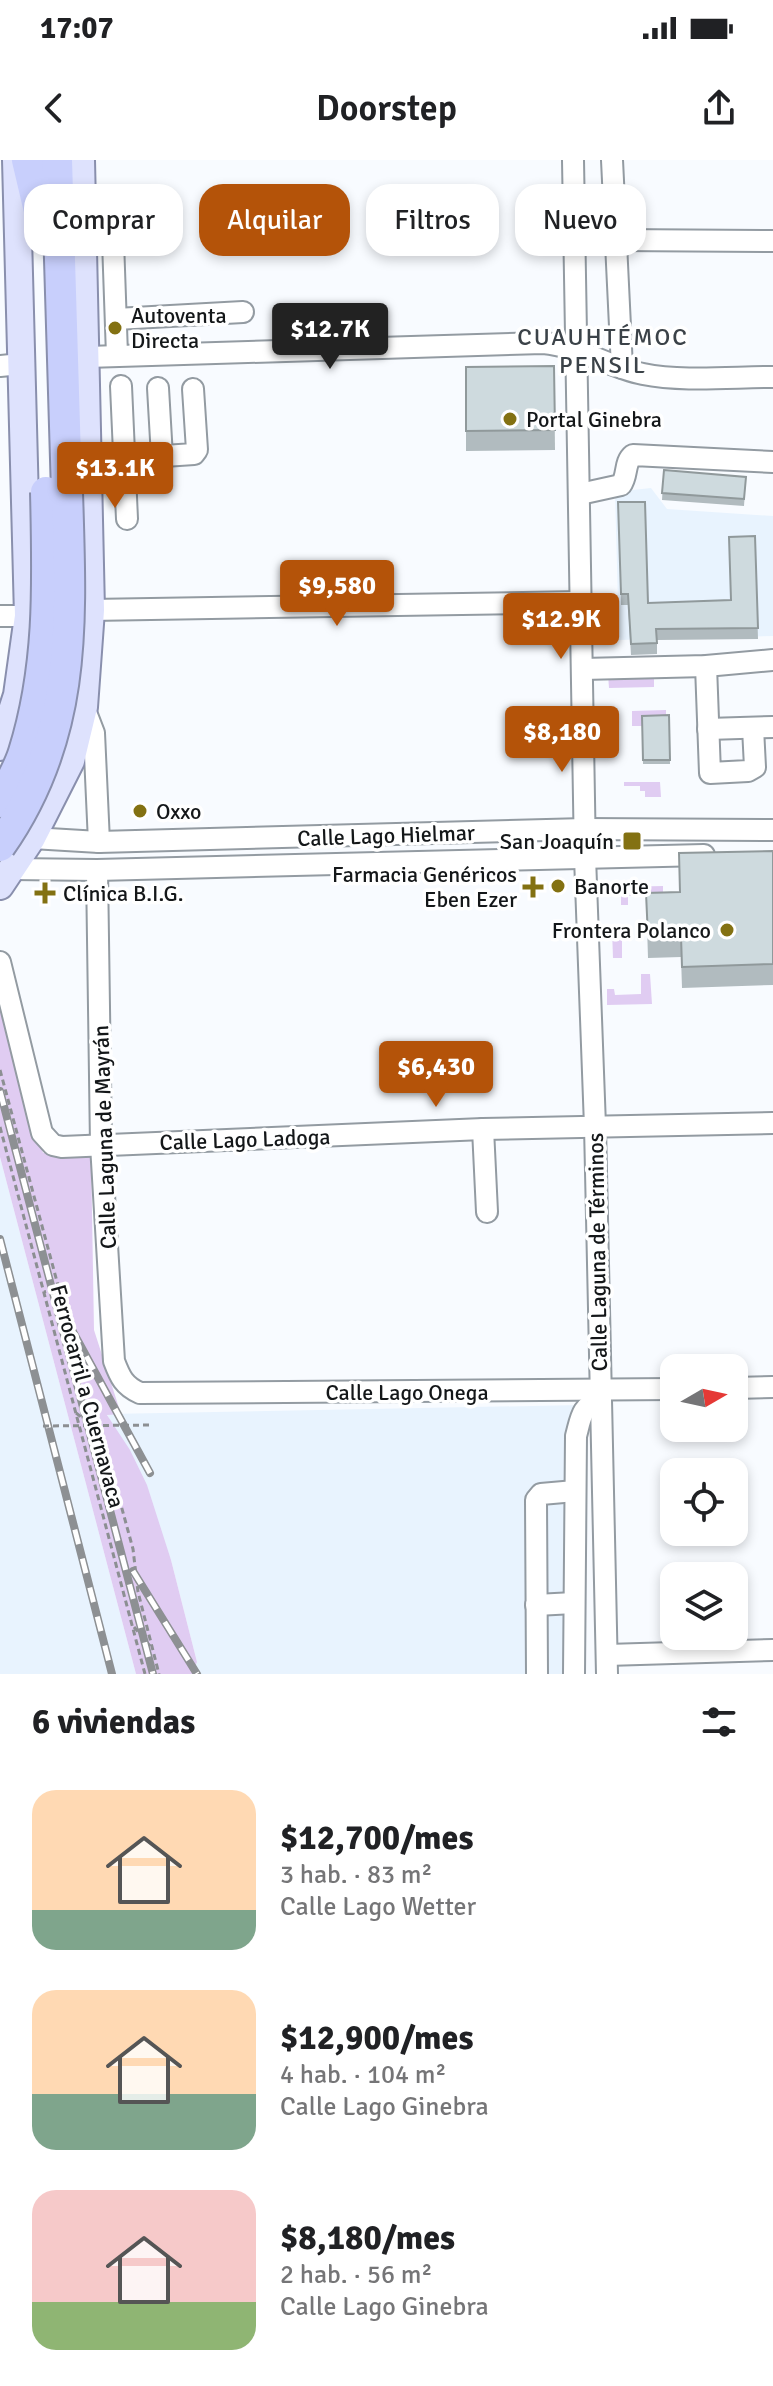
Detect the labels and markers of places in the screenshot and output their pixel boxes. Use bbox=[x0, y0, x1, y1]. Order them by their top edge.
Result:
place label: Autoventa Directa bbox=[131, 302, 227, 354]
pin: $12.7K bbox=[265, 303, 395, 371]
marker: Autoventa Directa bbox=[106, 319, 124, 337]
place label: Portal Ginebra bbox=[526, 406, 662, 433]
marker: Portal Ginebra bbox=[501, 410, 519, 428]
pin: $13.1K bbox=[50, 442, 180, 510]
pin: $9,580 bbox=[272, 560, 402, 628]
pin: $12.9K bbox=[496, 593, 626, 661]
pin: $8,180 bbox=[497, 706, 627, 774]
place label: Oxxo bbox=[156, 798, 202, 825]
marker: Oxxo bbox=[131, 802, 149, 820]
place label: San Joaquín bbox=[500, 828, 614, 855]
marker: San Joaquín bbox=[621, 830, 643, 852]
place label: Farmacia Genéricos Eben Ezer bbox=[332, 861, 517, 913]
place label: Banorte bbox=[574, 873, 649, 900]
marker: Banorte bbox=[549, 877, 567, 895]
marker: Farmacia Genéricos Eben Ezer bbox=[524, 878, 542, 896]
place label: Clínica B.I.G. bbox=[63, 880, 184, 907]
marker: Clínica B.I.G. bbox=[34, 882, 56, 904]
place label: Frontera Polanco bbox=[552, 917, 711, 944]
marker: Frontera Polanco bbox=[718, 921, 736, 939]
pin: $6,430 bbox=[371, 1041, 501, 1109]

